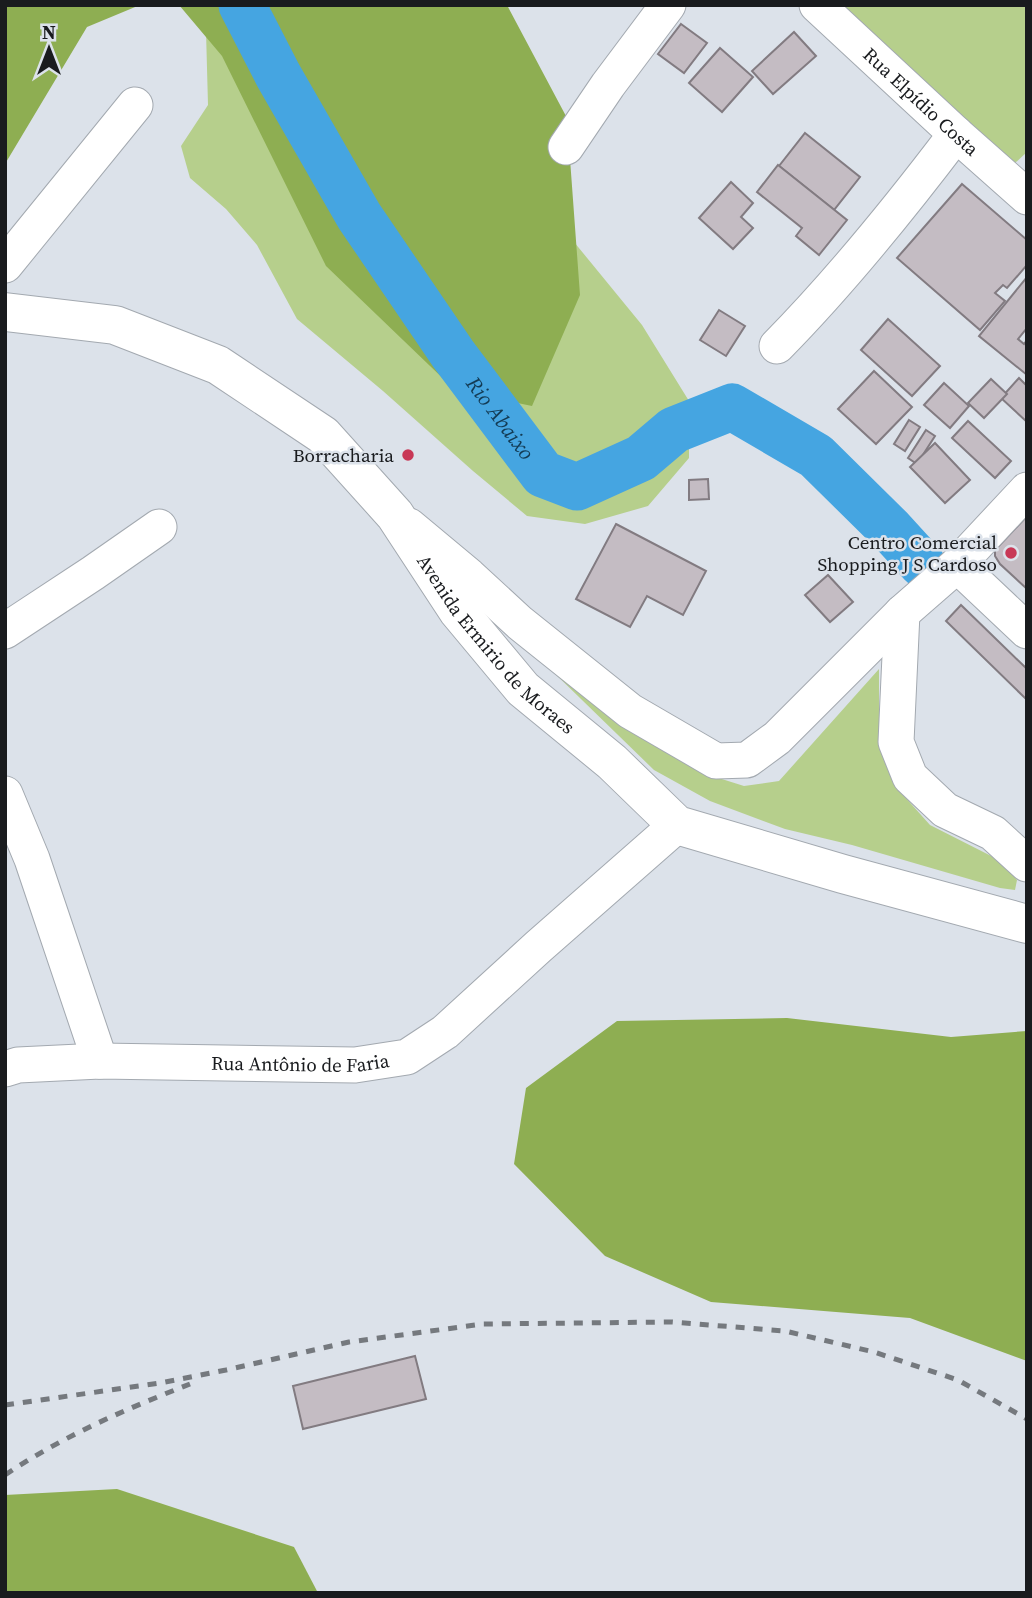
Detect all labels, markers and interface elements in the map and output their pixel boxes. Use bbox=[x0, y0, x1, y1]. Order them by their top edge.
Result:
north arrow bbox=[14, 14, 84, 84]
text: N bbox=[42, 19, 56, 45]
street label: Rua Elpídio Costa bbox=[858, 41, 985, 162]
water label: Rio Abaixo bbox=[459, 369, 542, 465]
place label: Borracharia bbox=[293, 442, 394, 468]
marker: Borracharia bbox=[400, 447, 416, 463]
place label: Centro Comercial Shopping J S Cardoso bbox=[817, 529, 997, 577]
marker: Centro Comercial Shopping J S Cardoso bbox=[1003, 545, 1019, 561]
street label: Avenida Ermirio de Moraes bbox=[411, 549, 581, 740]
street label: Rua Antônio de Faria bbox=[211, 1047, 391, 1078]

